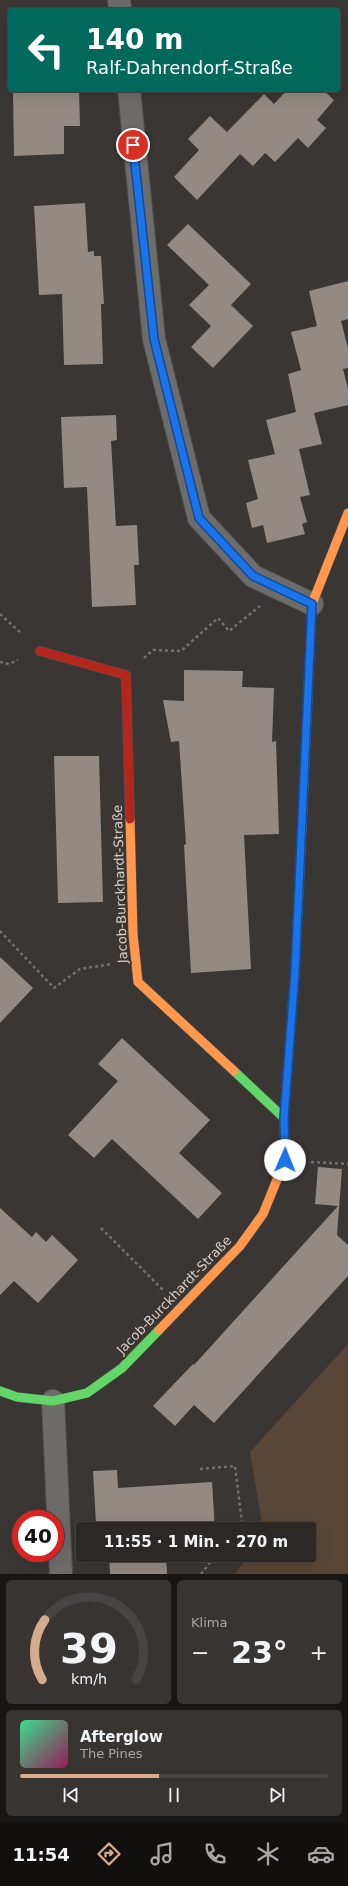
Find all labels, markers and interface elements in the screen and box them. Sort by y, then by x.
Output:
text: 140 m [86,23,183,56]
icon: left [20,24,72,76]
text: Ralf-Dahrendorf-Straße [86,57,293,78]
pin [116,128,150,162]
icon: arrive [122,134,144,156]
street label: Jacob-Burckhardt-Straße [110,805,130,964]
position arrow [264,1139,306,1181]
street label: Jacob-Burckhardt-Straße [113,1233,234,1358]
speed limit sign: 40 [12,1510,64,1562]
text: 11:55 · 1 Min. · 270 m [104,1533,288,1551]
text: Klima [191,1615,227,1630]
text: 39 [60,1624,117,1673]
text: 23° [231,1635,288,1670]
text: − [191,1640,209,1665]
text: + [310,1640,328,1665]
text: km/h [70,1671,107,1687]
text: Afterglow [80,1728,163,1746]
text: The Pines [80,1746,143,1761]
icon: previous [60,1784,82,1806]
icon: pause [163,1784,185,1806]
icon: next [266,1784,288,1806]
icon: directions [95,1840,123,1868]
icon: music [148,1840,176,1868]
icon: phone [201,1840,229,1868]
icon: climate [254,1840,282,1868]
icon: car [307,1840,335,1868]
text: 11:54 [13,1844,70,1865]

